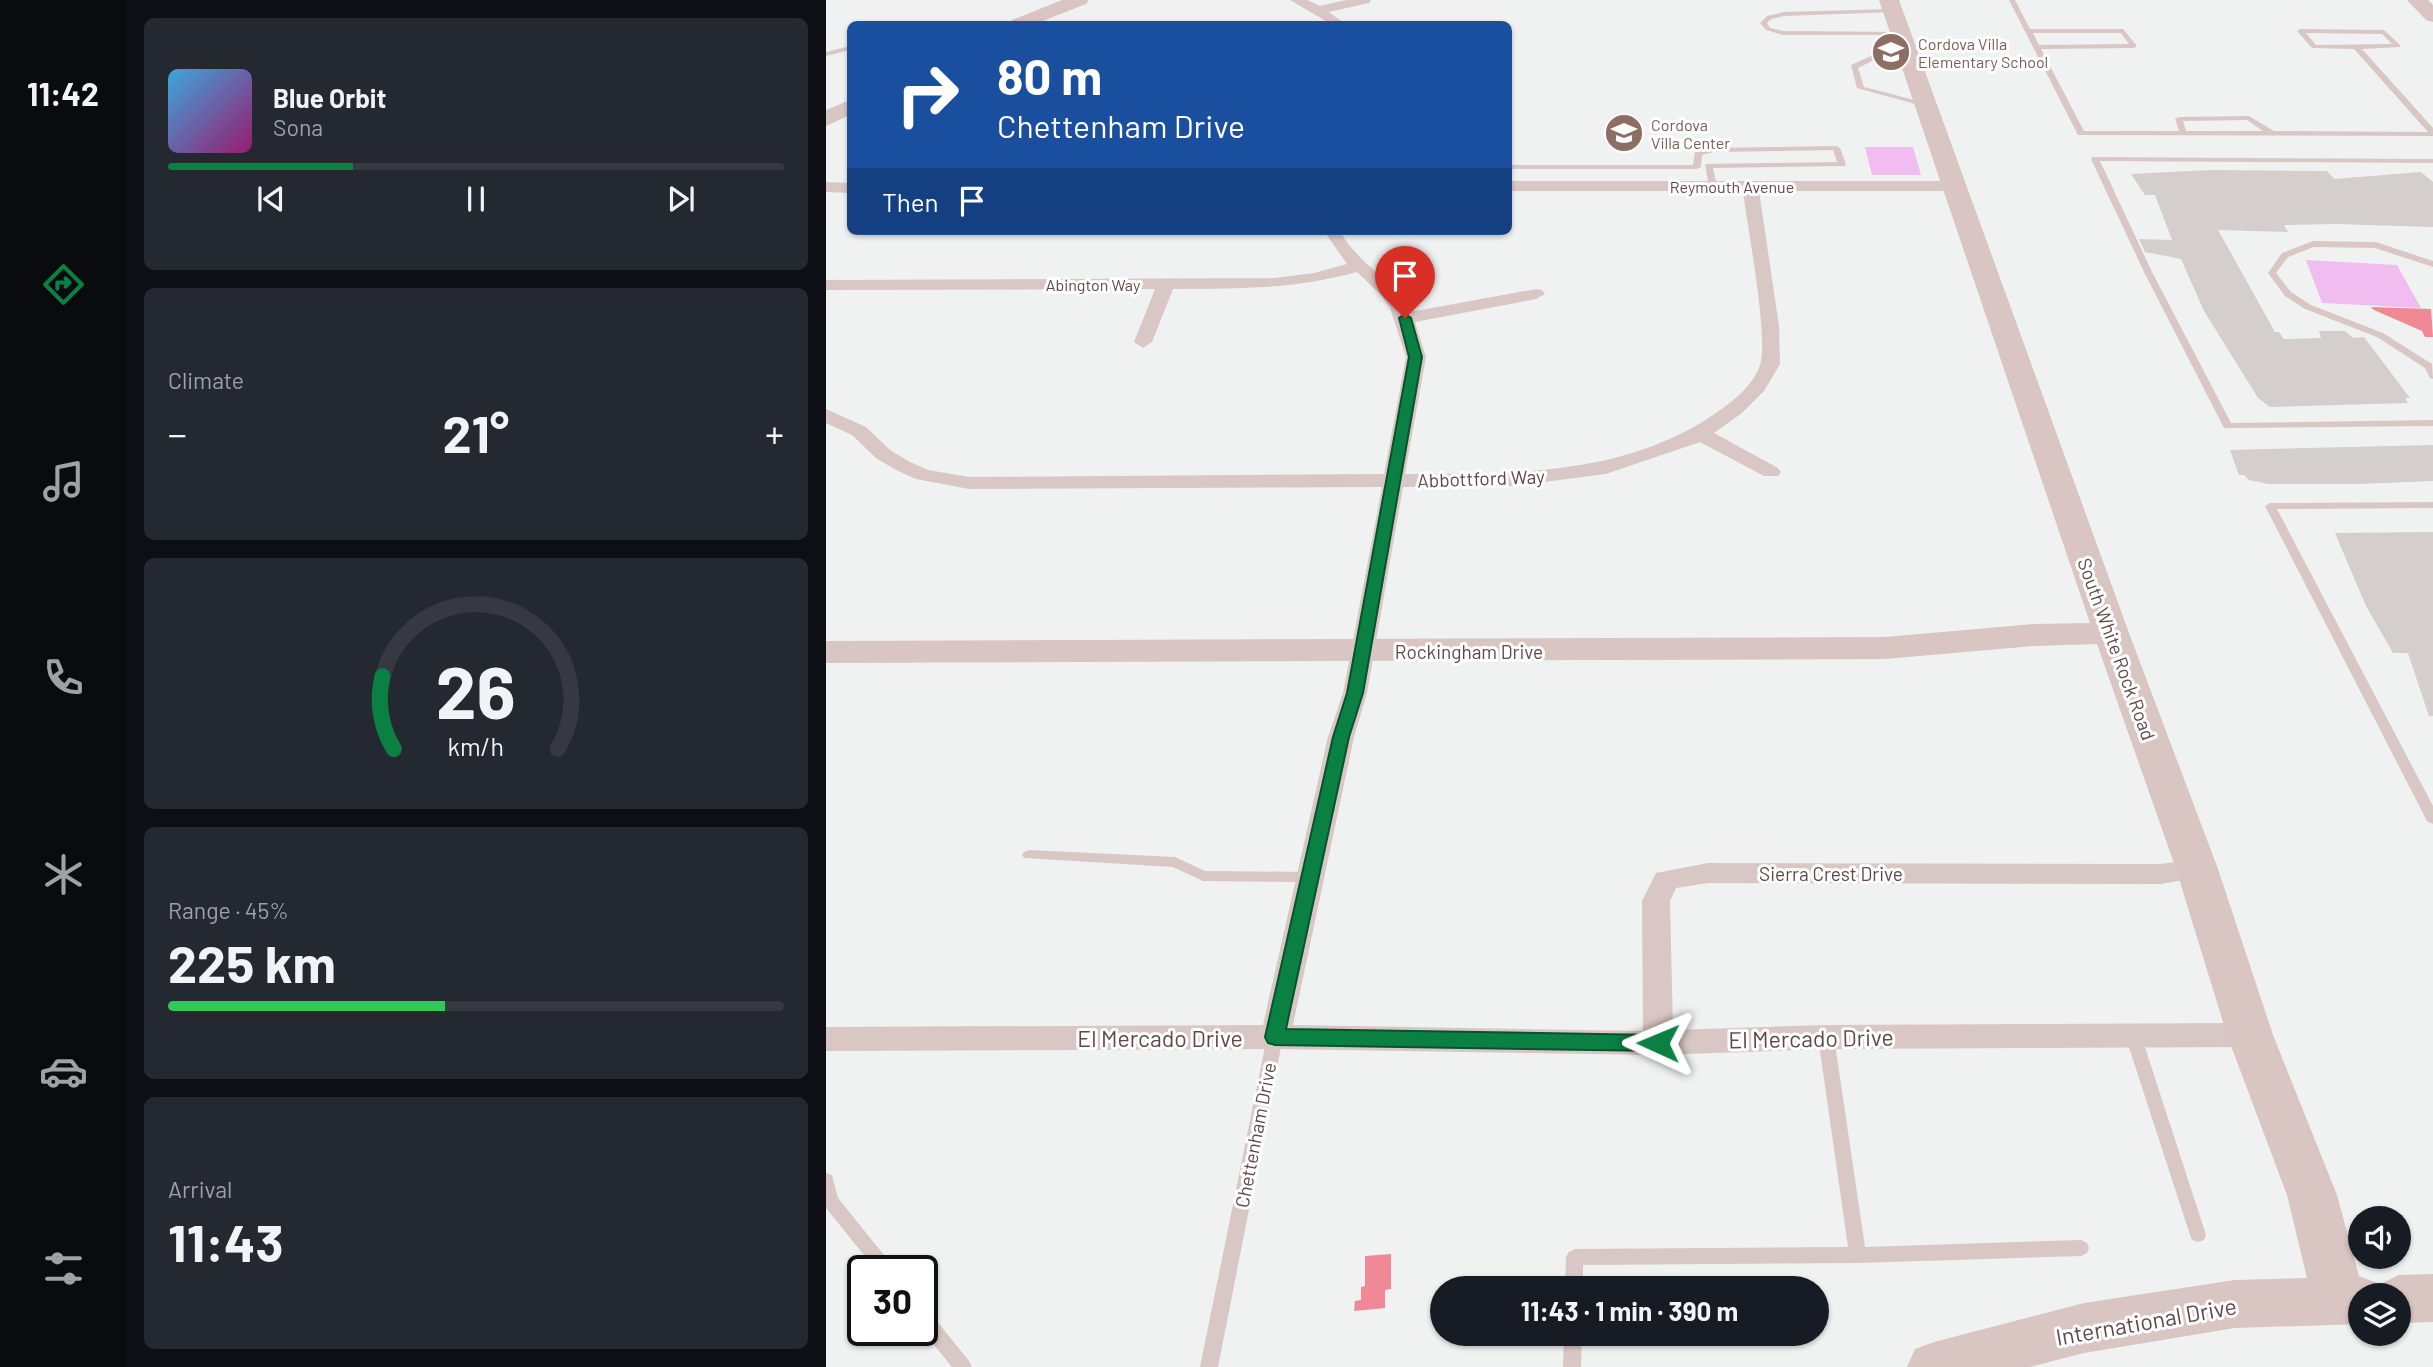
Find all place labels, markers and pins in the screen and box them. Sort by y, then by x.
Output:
school or university icon: Cordova Villa Elementary School [1870,31,1912,73]
place label: Cordova Villa Elementary School [1918,34,2048,71]
school or university icon: Cordova Villa Center [1603,112,1645,154]
place label: Cordova Villa Center [1651,115,1730,152]
pin [1375,246,1435,318]

